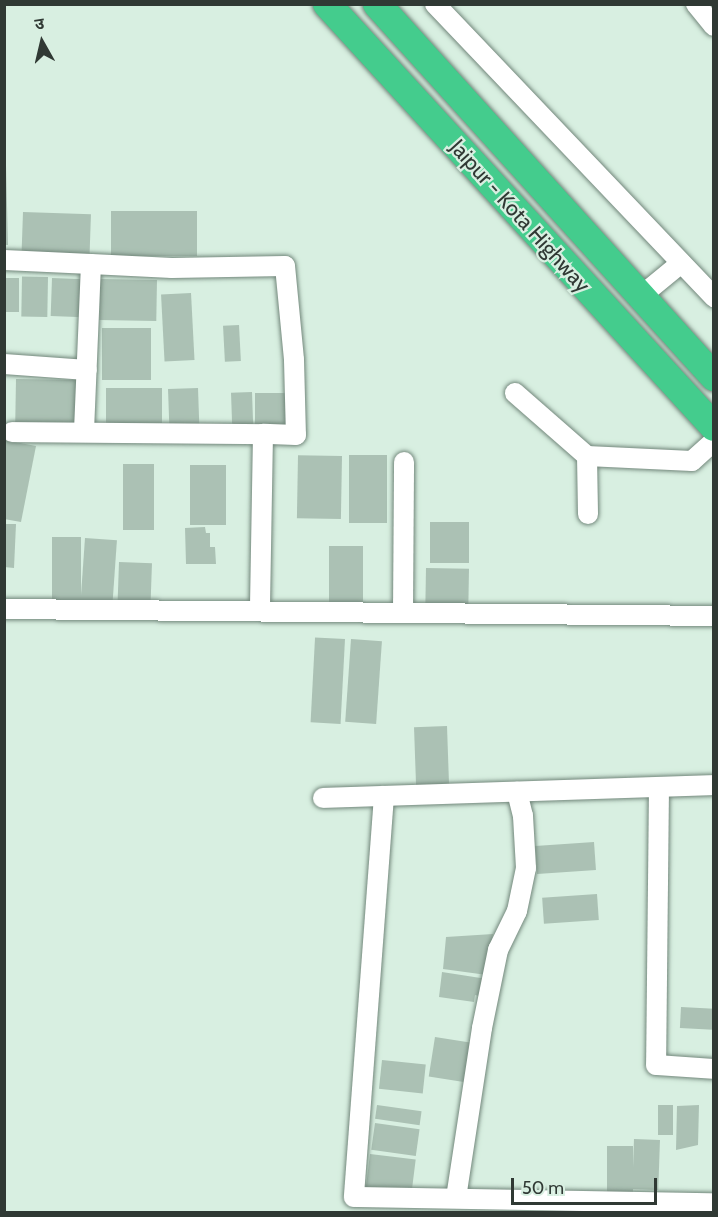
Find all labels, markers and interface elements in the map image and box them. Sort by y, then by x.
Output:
north arrow [12,12,72,72]
text: उ [33,14,45,34]
street label: Jaipur - Kota Highway [444,134,596,298]
scale bar [514,1166,660,1204]
text: 50 m [522,1177,564,1199]

